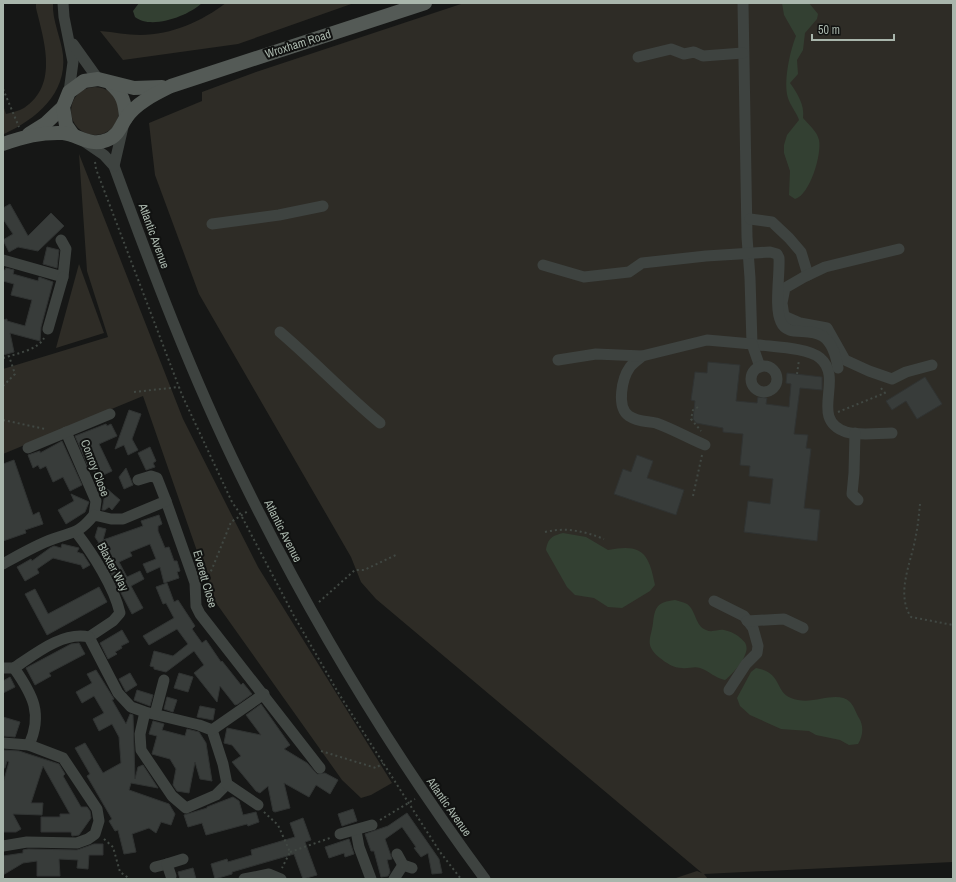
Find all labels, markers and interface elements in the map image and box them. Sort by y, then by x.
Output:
scale bar [812,16,894,42]
text: 50 m [818,22,840,38]
street label: Wroxham Road [263,26,333,62]
street label: Atlantic Avenue [134,200,173,271]
street label: Conroy Close [77,437,113,499]
street label: Atlantic Avenue [260,496,306,565]
street label: Blaxter Way [94,540,132,594]
street label: Everett Close [189,548,221,610]
street label: Atlantic Avenue [422,774,475,840]

